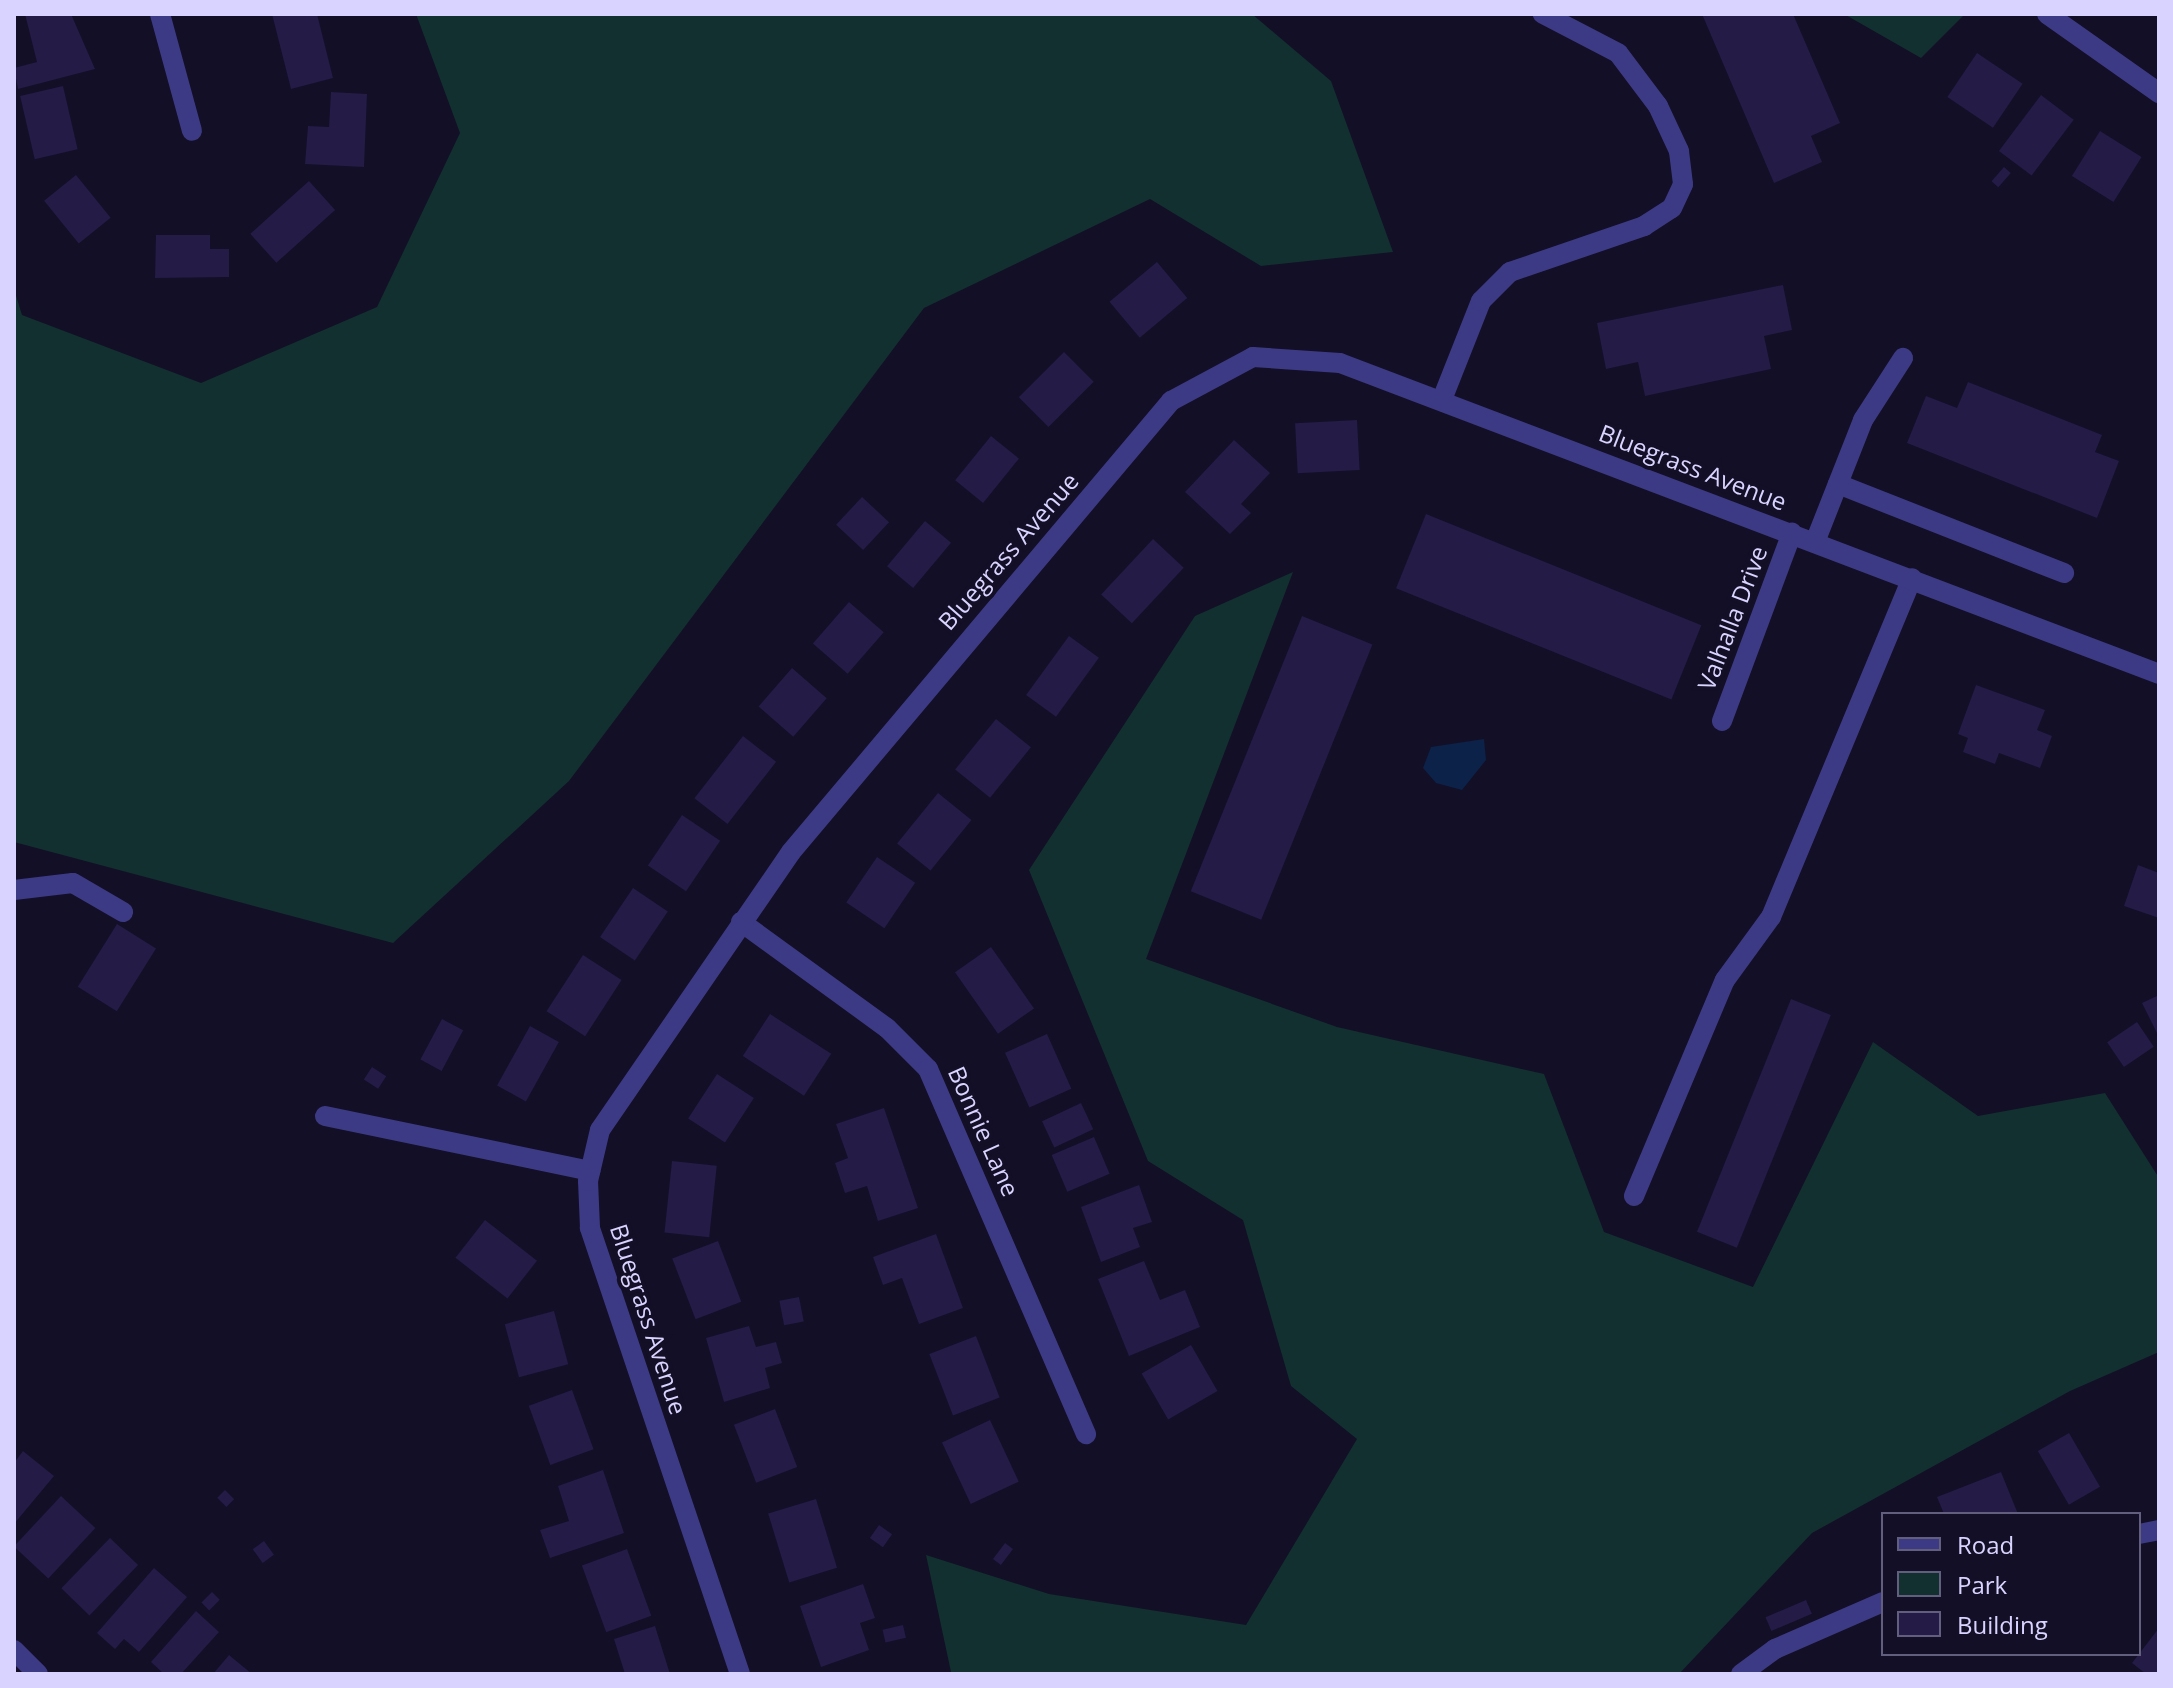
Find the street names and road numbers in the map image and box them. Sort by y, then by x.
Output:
street label: Bluegrass Avenue [1595,418,1791,516]
street label: Bluegrass Avenue [932,467,1084,635]
street label: Valhalla Drive [1691,542,1773,694]
street label: Bonnie Lane [943,1062,1025,1200]
street label: Bluegrass Avenue [605,1220,693,1418]

